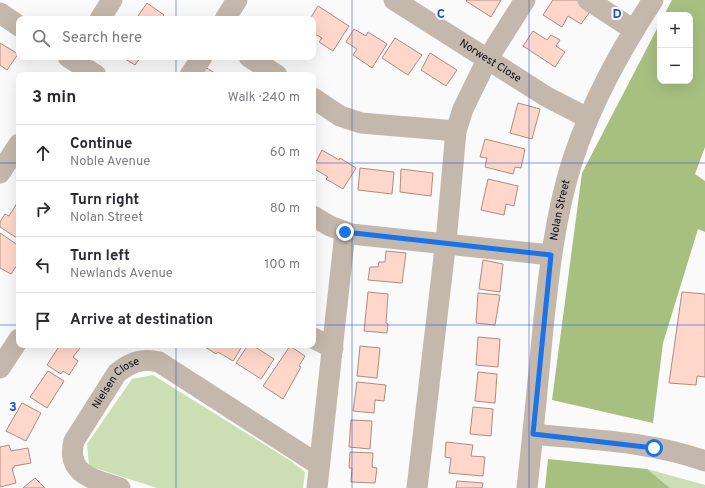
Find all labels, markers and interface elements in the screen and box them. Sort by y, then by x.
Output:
text: C [437,7,445,23]
text: D [612,7,622,23]
map controls [657,12,693,84]
button: + [657,12,693,48]
search box [16,16,316,60]
icon: search [30,27,52,49]
text: Search here [62,29,142,48]
street label: Norwest Close [457,36,524,86]
button: − [657,48,693,84]
text: 3 min [32,87,76,109]
text: Walk · 240 m [228,90,300,106]
text: Continue [70,135,132,154]
icon: ahead [32,142,54,164]
text: 60 m [270,145,300,161]
text: Noble Avenue [70,154,150,170]
street label: Nolan Street [547,178,574,242]
text: Turn right [70,191,139,210]
icon: right [32,198,54,220]
text: 80 m [270,201,300,217]
text: Nolan Street [70,210,143,226]
route end [336,223,354,241]
text: Turn left [70,247,130,266]
icon: left [32,254,54,276]
text: 100 m [264,257,300,273]
text: Newlands Avenue [70,266,173,282]
icon: arrive [32,310,54,332]
text: Arrive at destination [70,311,213,330]
street label: Nielsen Close [89,355,141,412]
text: 3 [9,400,17,416]
route start [645,439,663,457]

